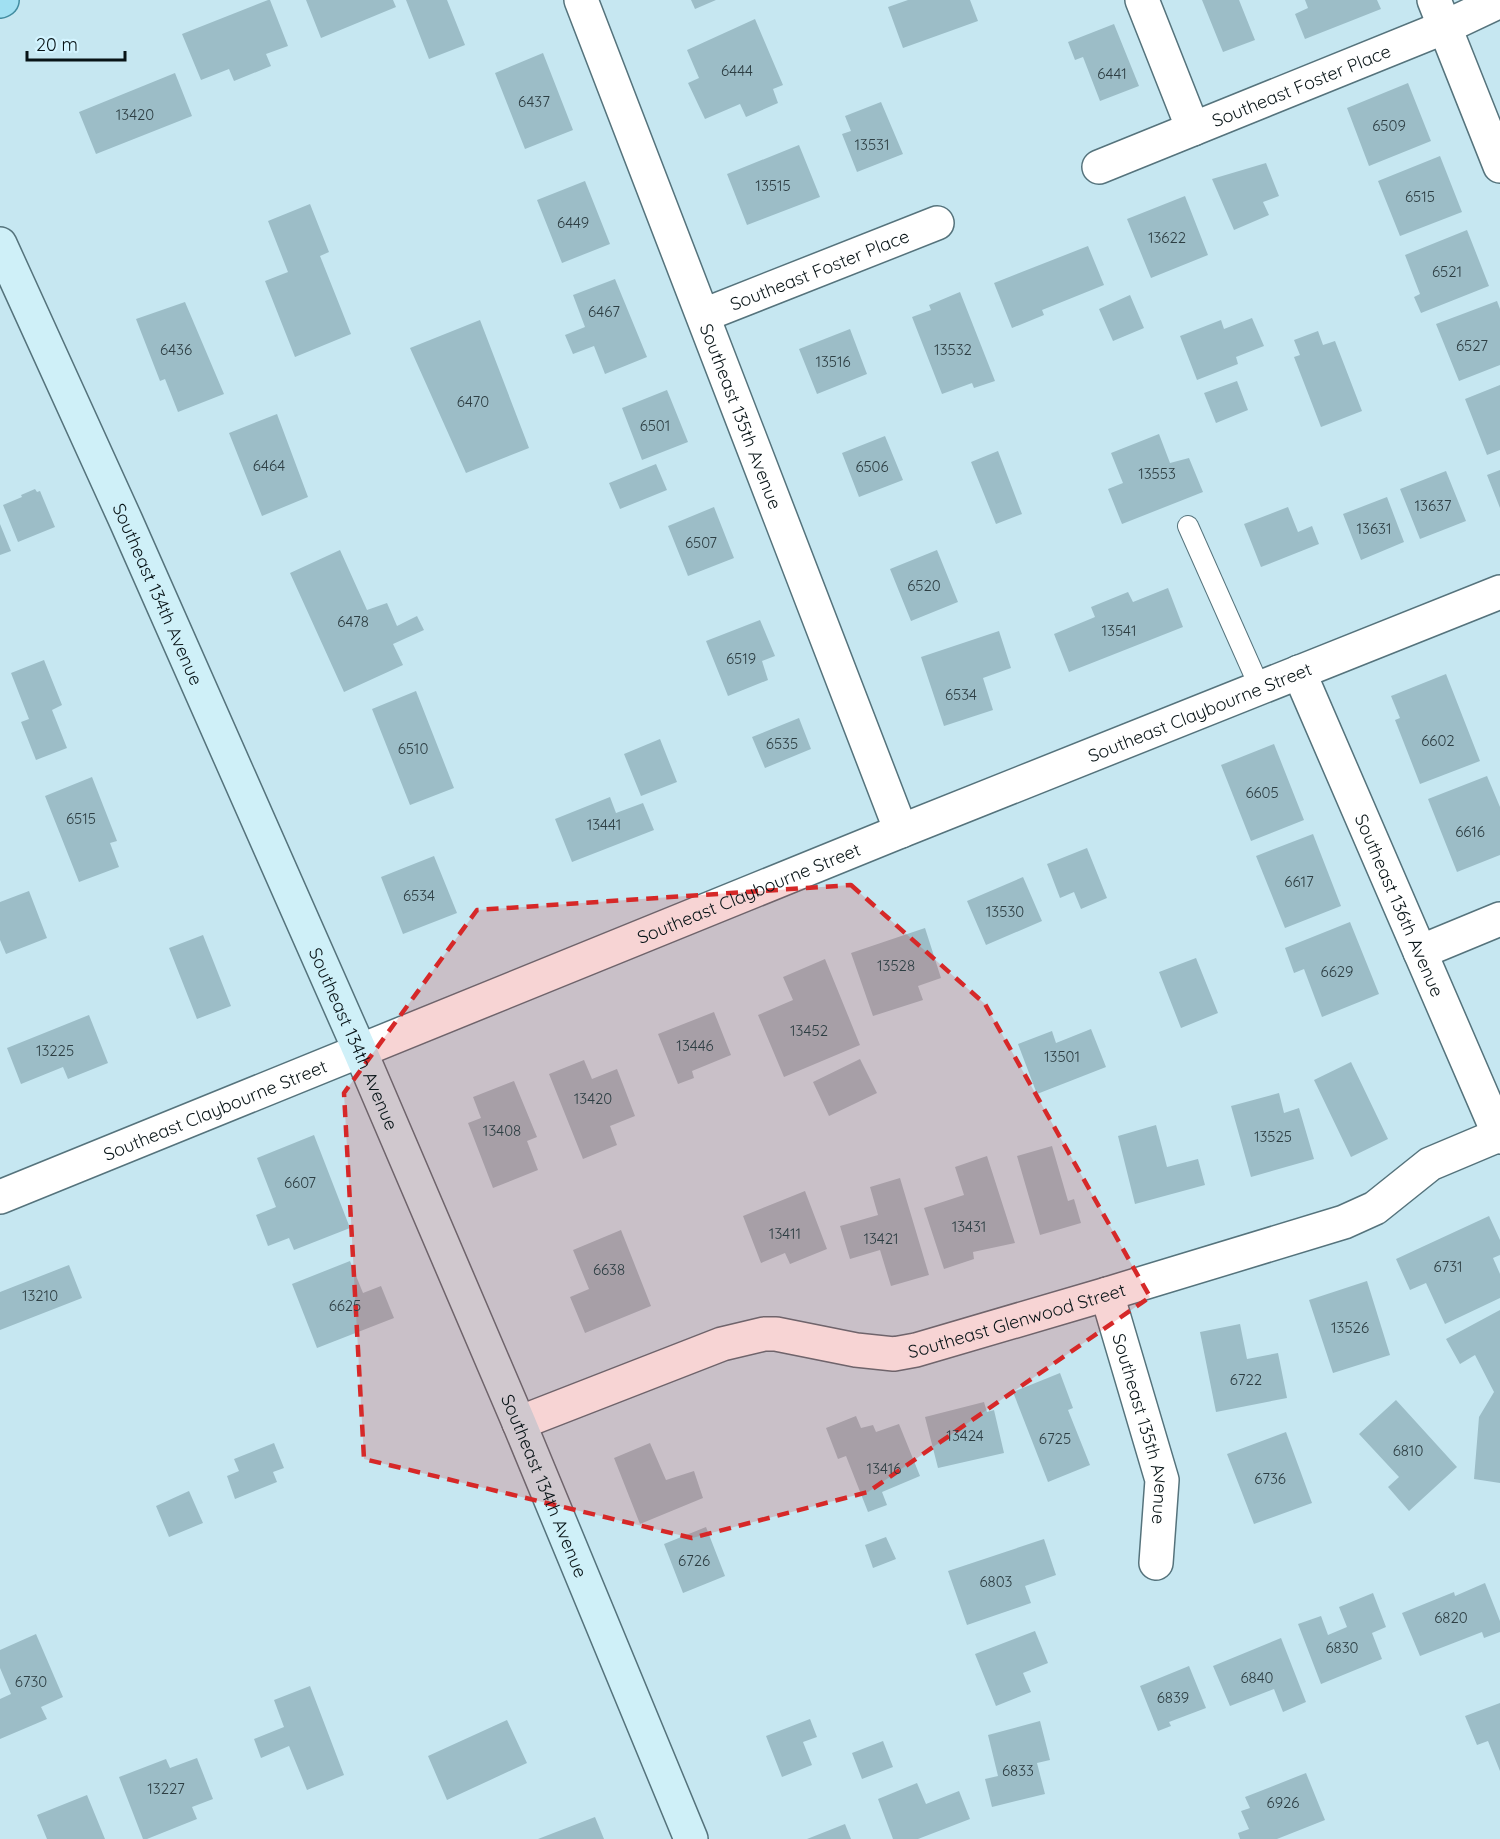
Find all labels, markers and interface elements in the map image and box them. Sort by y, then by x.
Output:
scale bar [27,24,124,62]
text: 20 m [36,33,78,56]
street label: Southeast Foster Place [1208,39,1394,132]
house number: 6444 [721,61,753,80]
house number: 6441 [1097,64,1127,83]
house number: 6437 [518,92,550,111]
house number: 13420 [116,105,154,124]
house number: 6509 [1372,116,1406,135]
house number: 13531 [855,135,890,154]
house number: 13515 [755,176,791,195]
house number: 6515 [1405,187,1435,206]
house number: 6449 [557,213,589,232]
street label: Southeast Foster Place [726,224,912,315]
house number: 13622 [1148,228,1186,247]
house number: 6521 [1432,262,1462,281]
house number: 6467 [588,302,620,321]
street label: Southeast 135th Avenue [695,320,787,512]
house number: 6527 [1456,336,1488,355]
house number: 6436 [160,340,192,359]
house number: 13532 [934,340,972,359]
house number: 13516 [815,352,851,371]
house number: 6470 [457,392,489,411]
house number: 6501 [640,416,670,435]
house number: 6464 [253,456,285,475]
house number: 6506 [855,457,889,476]
house number: 13553 [1138,464,1176,483]
house number: 13637 [1414,496,1452,515]
street label: Southeast 134th Avenue [108,499,208,689]
house number: 13631 [1357,519,1391,538]
house number: 6507 [685,533,717,552]
house number: 6520 [907,576,941,595]
house number: 6478 [337,612,369,631]
house number: 13541 [1102,621,1136,640]
house number: 6519 [726,649,756,668]
street label: Southeast Claybourne Street [1084,657,1315,767]
house number: 6534 [945,685,977,704]
house number: 6602 [1421,731,1455,750]
house number: 6535 [766,734,798,753]
house number: 6510 [398,739,428,758]
house number: 6605 [1245,783,1279,802]
house number: 6515 [66,809,96,828]
street label: Southeast 136th Avenue [1350,810,1449,1000]
house number: 13441 [587,815,621,834]
house number: 6616 [1455,822,1485,841]
street label: Southeast Claybourne Street [634,837,864,949]
house number: 6617 [1284,872,1314,891]
house number: 6534 [403,886,435,905]
house number: 13530 [986,902,1024,921]
street label: Southeast 134th Avenue [304,944,404,1133]
house number: 13528 [877,956,915,975]
house number: 6629 [1321,962,1353,981]
house number: 13452 [790,1021,828,1040]
house number: 13446 [676,1036,714,1055]
house number: 13225 [36,1041,74,1060]
house number: 13501 [1044,1047,1080,1066]
street label: Southeast Claybourne Street [100,1054,330,1165]
house number: 13420 [574,1089,612,1108]
house number: 13408 [483,1121,521,1140]
house number: 13525 [1254,1127,1292,1146]
house number: 6607 [284,1173,316,1192]
house number: 13431 [952,1217,986,1236]
house number: 13411 [769,1224,801,1243]
house number: 13421 [863,1229,899,1248]
house number: 6731 [1433,1257,1463,1276]
house number: 6638 [593,1260,625,1279]
street label: Southeast Glenwood Street [906,1278,1128,1363]
house number: 13210 [22,1286,58,1305]
house number: 6625 [329,1296,361,1315]
house number: 13526 [1331,1318,1369,1337]
street label: Southeast 135th Avenue [1108,1331,1174,1525]
house number: 6722 [1230,1370,1262,1389]
street label: Southeast 134th Avenue [496,1390,593,1581]
house number: 13424 [946,1426,984,1445]
house number: 6725 [1039,1429,1071,1448]
house number: 6810 [1393,1441,1423,1460]
house number: 13416 [867,1459,901,1478]
house number: 6736 [1254,1469,1286,1488]
house number: 6726 [678,1551,710,1570]
house number: 6803 [980,1572,1013,1591]
house number: 6820 [1434,1608,1468,1627]
house number: 6830 [1326,1638,1359,1657]
house number: 6840 [1240,1668,1274,1687]
house number: 6730 [15,1672,47,1691]
house number: 6839 [1157,1688,1189,1707]
house number: 6833 [1002,1761,1034,1780]
house number: 13227 [147,1779,185,1798]
house number: 6926 [1267,1793,1299,1812]

